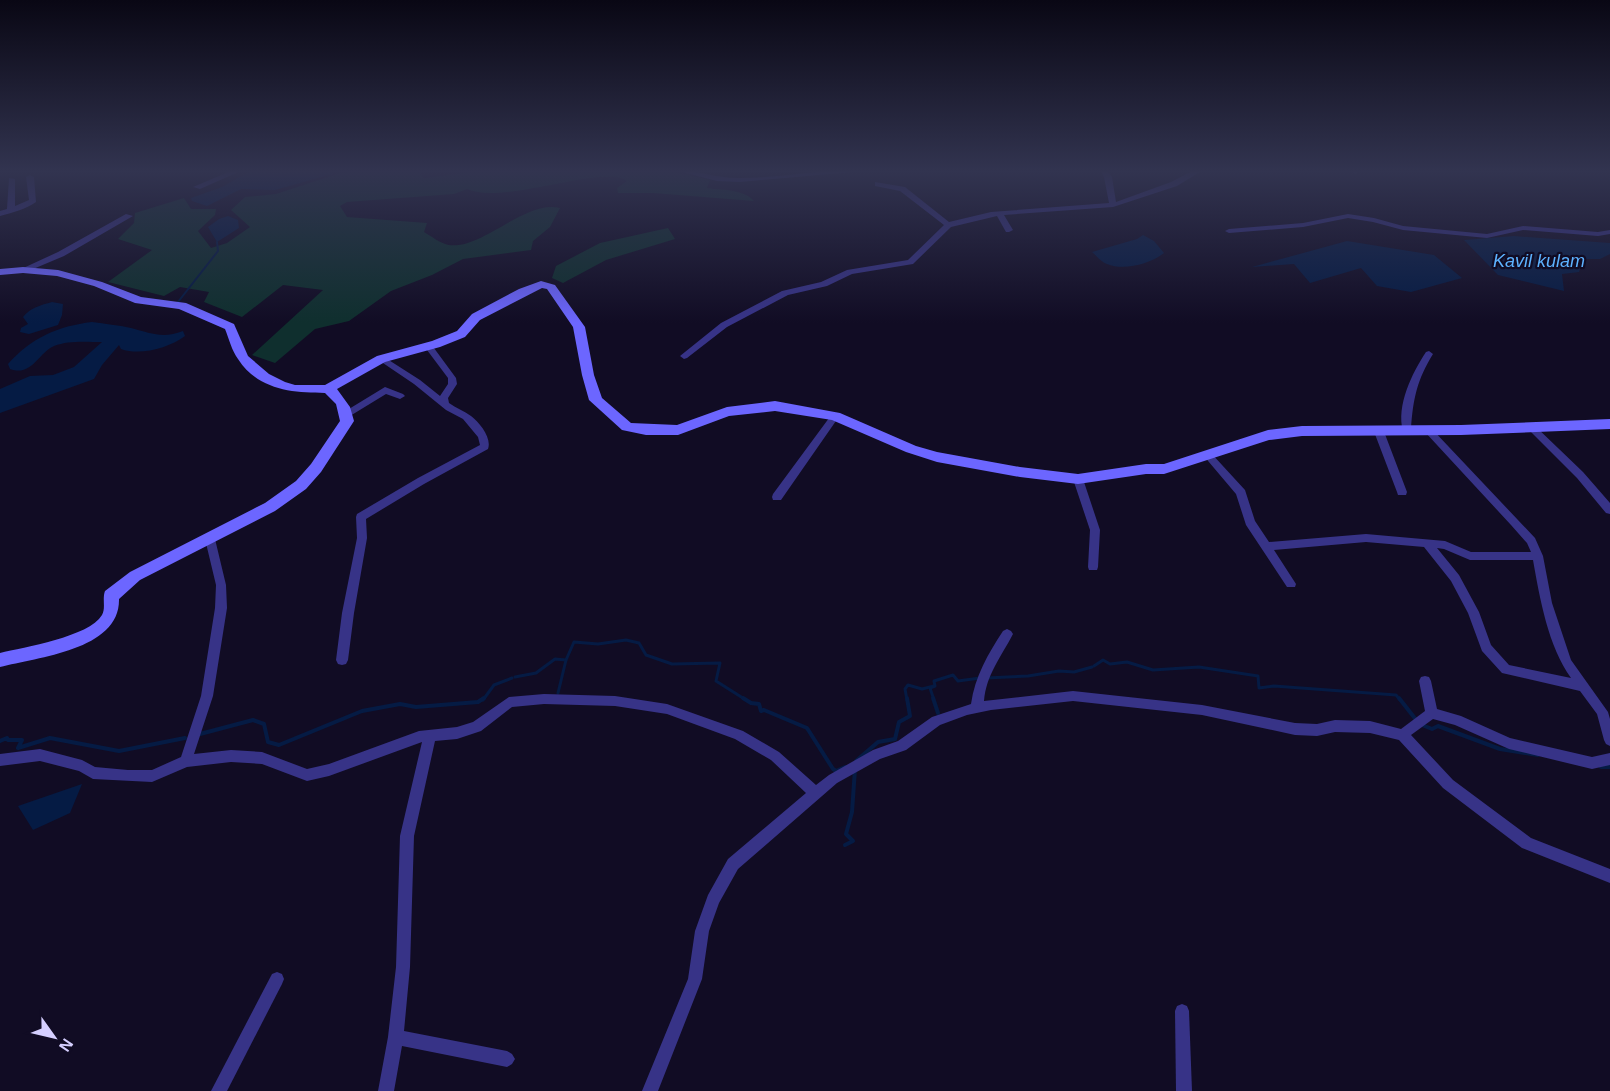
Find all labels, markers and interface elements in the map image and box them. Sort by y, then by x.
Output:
water label: Kavil kulam [1493,251,1585,271]
north arrow [24,1007,84,1067]
text: N [56,1036,76,1055]

